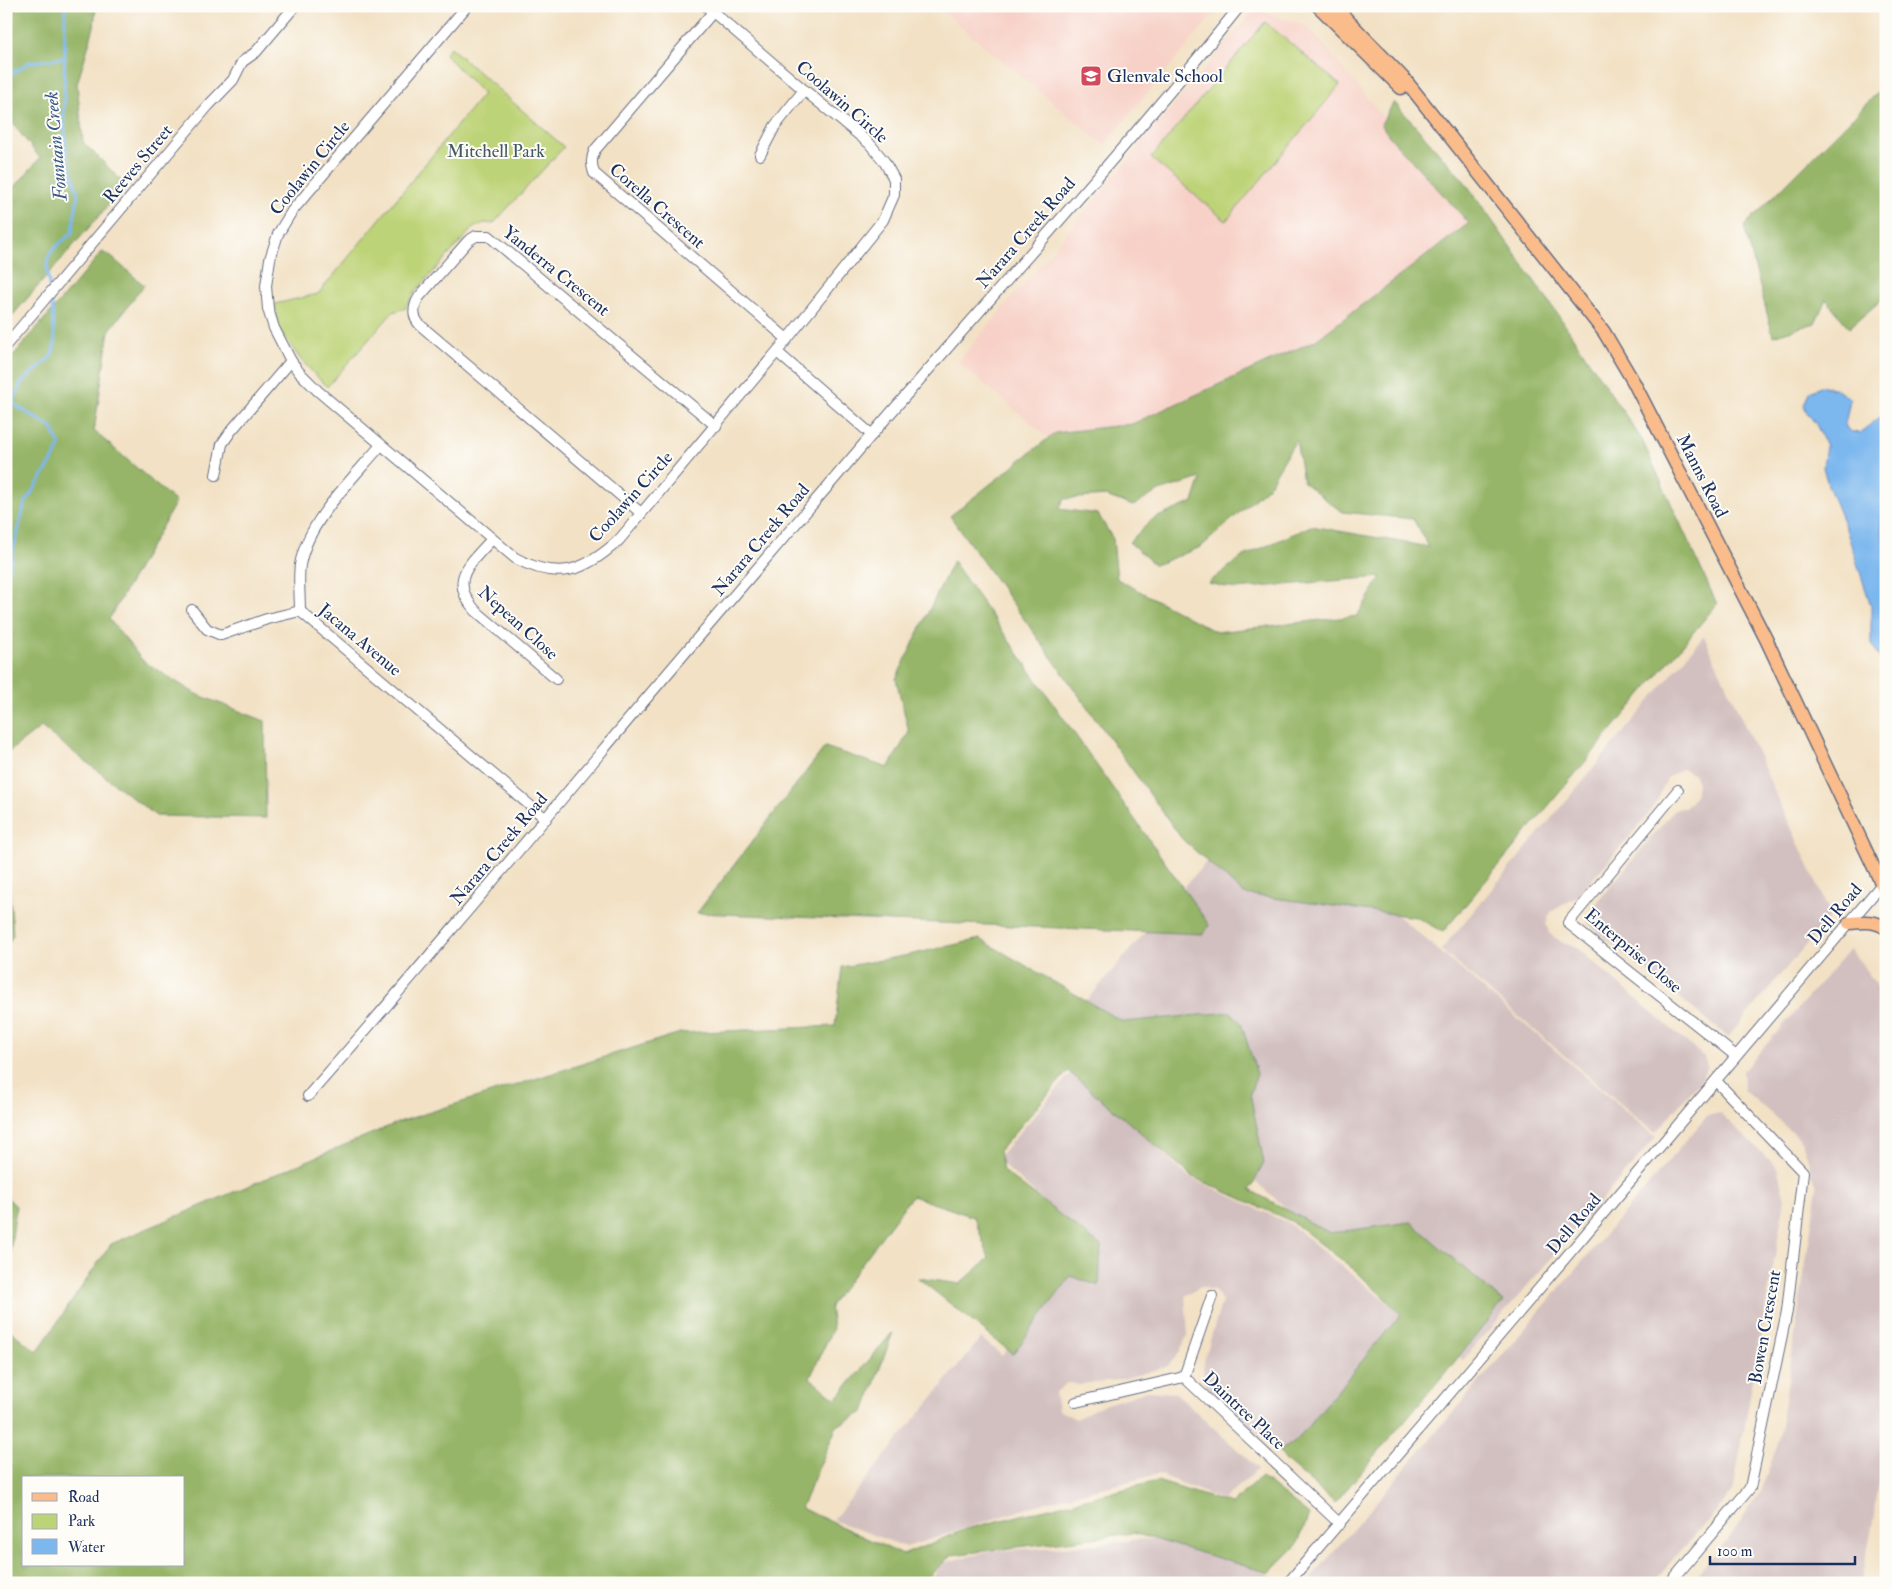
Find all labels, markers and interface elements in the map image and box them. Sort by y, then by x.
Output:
street label: Coolawin Circle [791,56,893,149]
school or university icon: Glenvale School [1079,64,1103,88]
place label: Glenvale School [1107,65,1223,88]
water label: Fountain Creek [39,90,73,203]
street label: Coolawin Circle [265,116,355,220]
street label: Reeves Street [98,120,178,208]
park label: Mitchell Park [447,140,545,163]
street label: Corella Crescent [604,158,710,254]
street label: Narara Creek Road [971,173,1081,293]
street label: Yanderra Crescent [498,221,614,321]
street label: Manns Road [1671,430,1733,522]
street label: Coolawin Circle [584,446,678,547]
street label: Narara Creek Road [707,479,815,601]
street label: Nepean Close [473,581,563,665]
street label: Jacana Avenue [313,598,407,682]
street label: Narara Creek Road [445,788,553,910]
street label: Dell Road [1803,879,1867,949]
street label: Enterprise Close [1580,904,1687,999]
street label: Dell Road [1542,1189,1606,1259]
street label: Bowen Crescent [1744,1268,1786,1386]
street label: Daintree Place [1198,1367,1290,1455]
legend [22,1476,185,1566]
text: Road [68,1488,100,1507]
text: Park [68,1512,95,1531]
scale bar [1710,1534,1854,1566]
text: Water [67,1538,105,1557]
text: 100 m [1717,1542,1753,1561]

